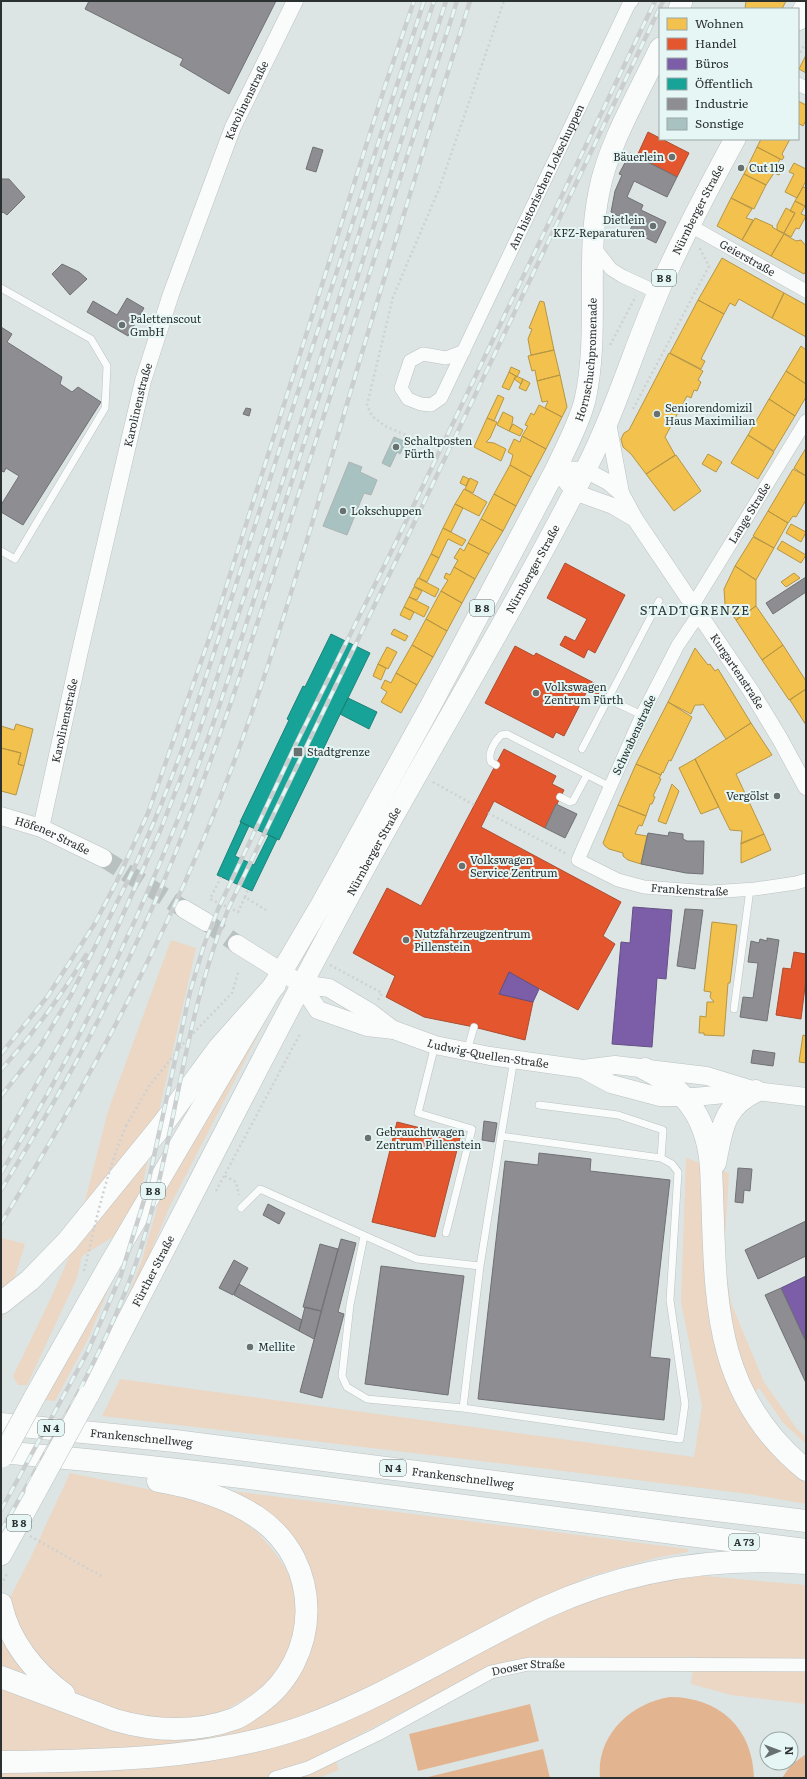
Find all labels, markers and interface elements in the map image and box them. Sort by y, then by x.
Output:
legend [659,8,799,140]
text: Wohnen [695,14,744,32]
text: Handel [695,34,737,52]
text: Büros [695,54,729,72]
street label: Karolinenstraße [220,57,272,142]
text: Öffentlich [695,74,753,92]
text: Industrie [695,94,748,112]
street label: Am historischen Lokschuppen [504,101,587,252]
text: Sonstige [695,114,744,132]
place label: Bäuerlein [613,148,664,164]
marker: Bäuerlein [667,152,677,162]
place label: Cut 119 [749,159,785,175]
street label: Nürnberger Straße [667,161,727,257]
marker: Cut 119 [736,163,746,173]
place label: Dietlein KFZ-Reparaturen [553,211,645,240]
marker: Dietlein KFZ-Reparaturen [648,221,658,231]
street label: Geierstraße [717,235,779,279]
road number: B 8 [652,270,676,286]
street label: Hornschuchpromenade [570,298,599,423]
place label: Palettenscout GmbH [130,310,202,339]
marker: Palettenscout GmbH [117,320,127,330]
street label: Karolinenstraße [119,360,155,448]
place label: Seniorendomizil Haus Maximilian [665,399,755,428]
marker: Seniorendomizil Haus Maximilian [652,409,662,419]
place label: Schaltposten Fürth [404,432,472,461]
marker: Schaltposten Fürth [391,442,401,452]
street label: Lange Straße [724,479,774,546]
place label: Lokschuppen [351,502,422,518]
marker: Lokschuppen [338,506,348,516]
street label: Nürnberger Straße [501,521,563,616]
road number: B 8 [470,600,494,616]
district label: STADTGRENZE [640,600,750,619]
street label: Kurgartenstraße [707,630,769,712]
street label: Karolinenstraße [47,676,81,764]
place label: Volkswagen Zentrum Fürth [544,678,624,707]
marker: Volkswagen Zentrum Fürth [531,688,541,698]
street label: Schwabenstraße [608,692,659,777]
place label: Stadtgrenze [307,743,370,759]
marker: Stadtgrenze [292,746,304,758]
place label: Vergölst [726,787,770,803]
marker: Vergölst [772,791,782,801]
street label: Nürnberger Straße [342,803,404,898]
street label: Höfener Straße [13,812,93,858]
place label: Volkswagen Service Zentrum [470,851,558,880]
marker: Volkswagen Service Zentrum [457,861,467,871]
street label: Frankenstraße [650,879,729,899]
place label: Nutzfahrzeugzentrum Pillenstein [414,925,531,954]
marker: Nutzfahrzeugzentrum Pillenstein [401,935,411,945]
street label: Ludwig-Quellen-Straße [425,1034,550,1071]
place label: Gebrauchtwagen Zentrum Pillenstein [376,1123,481,1152]
marker: Gebrauchtwagen Zentrum Pillenstein [363,1133,373,1143]
road number: B 8 [141,1183,165,1199]
street label: Fürther Straße [127,1232,178,1309]
place label: Mellite [258,1338,295,1354]
marker: Mellite [245,1342,255,1352]
road number: N 4 [38,1420,64,1436]
street label: Frankenschnellweg [89,1424,195,1450]
road number: N 4 [380,1460,406,1476]
street label: Frankenschnellweg [411,1462,516,1491]
road number: B 8 [7,1515,31,1531]
road number: A 73 [729,1534,759,1550]
street label: Dooser Straße [490,1655,565,1679]
north arrow [759,1731,799,1771]
text: N [782,1746,798,1756]

